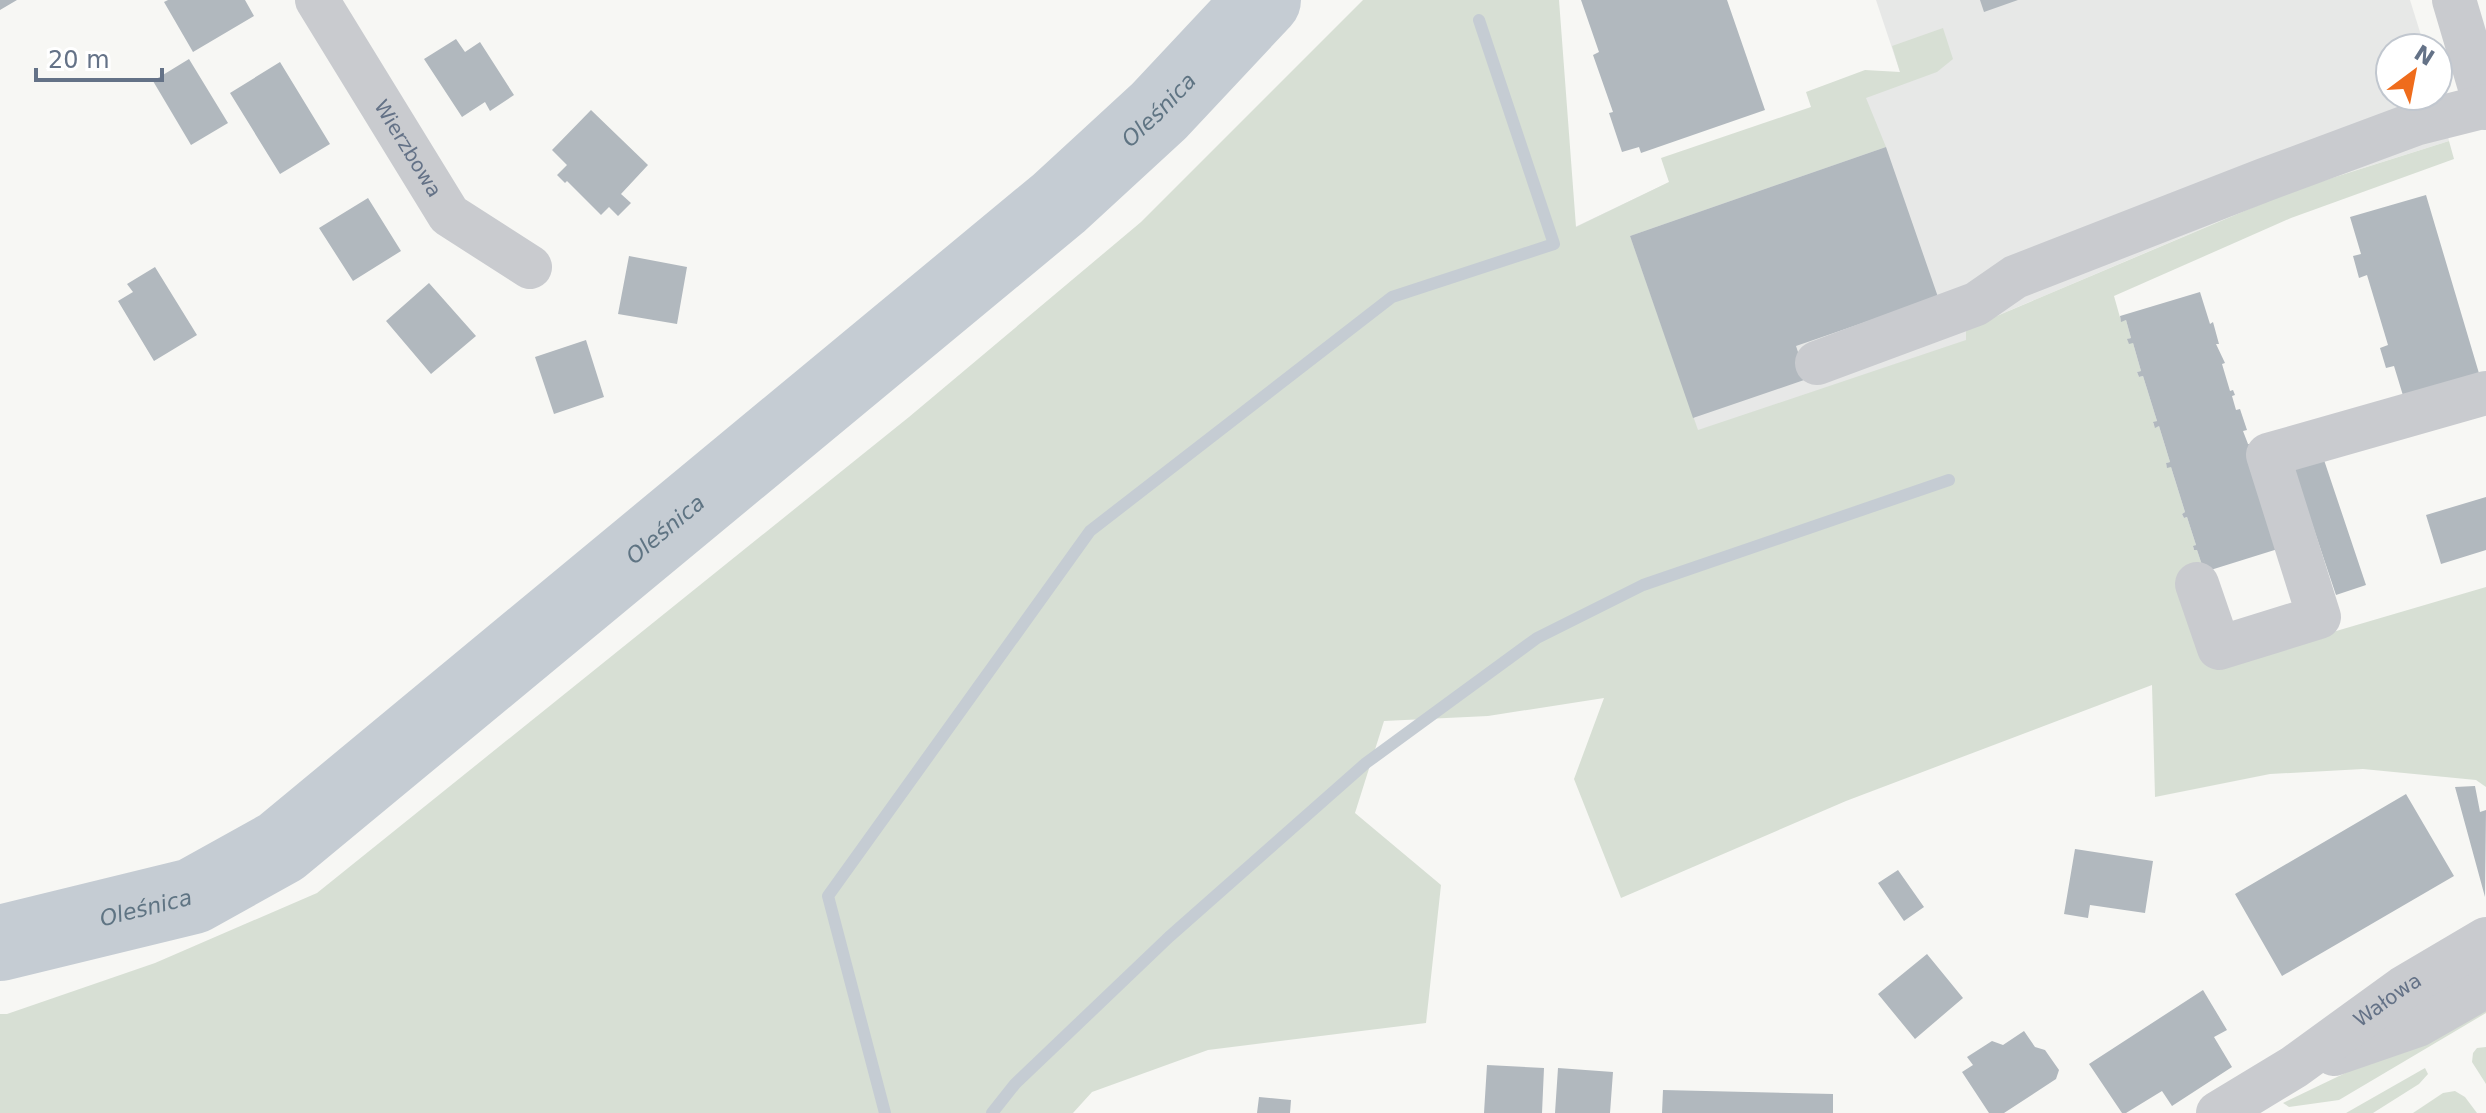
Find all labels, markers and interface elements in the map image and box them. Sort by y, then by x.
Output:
scale bar [36,32,162,82]
north arrow [2374,32,2454,112]
text: N [2410,40,2439,71]
text: 20 m [48,46,110,74]
water label: Oleśnica [1116,68,1201,152]
street label: Wierzbowa [369,95,447,201]
water label: Oleśnica [621,489,709,569]
water label: Oleśnica [97,884,194,931]
street label: Wałowa [2349,968,2426,1032]

